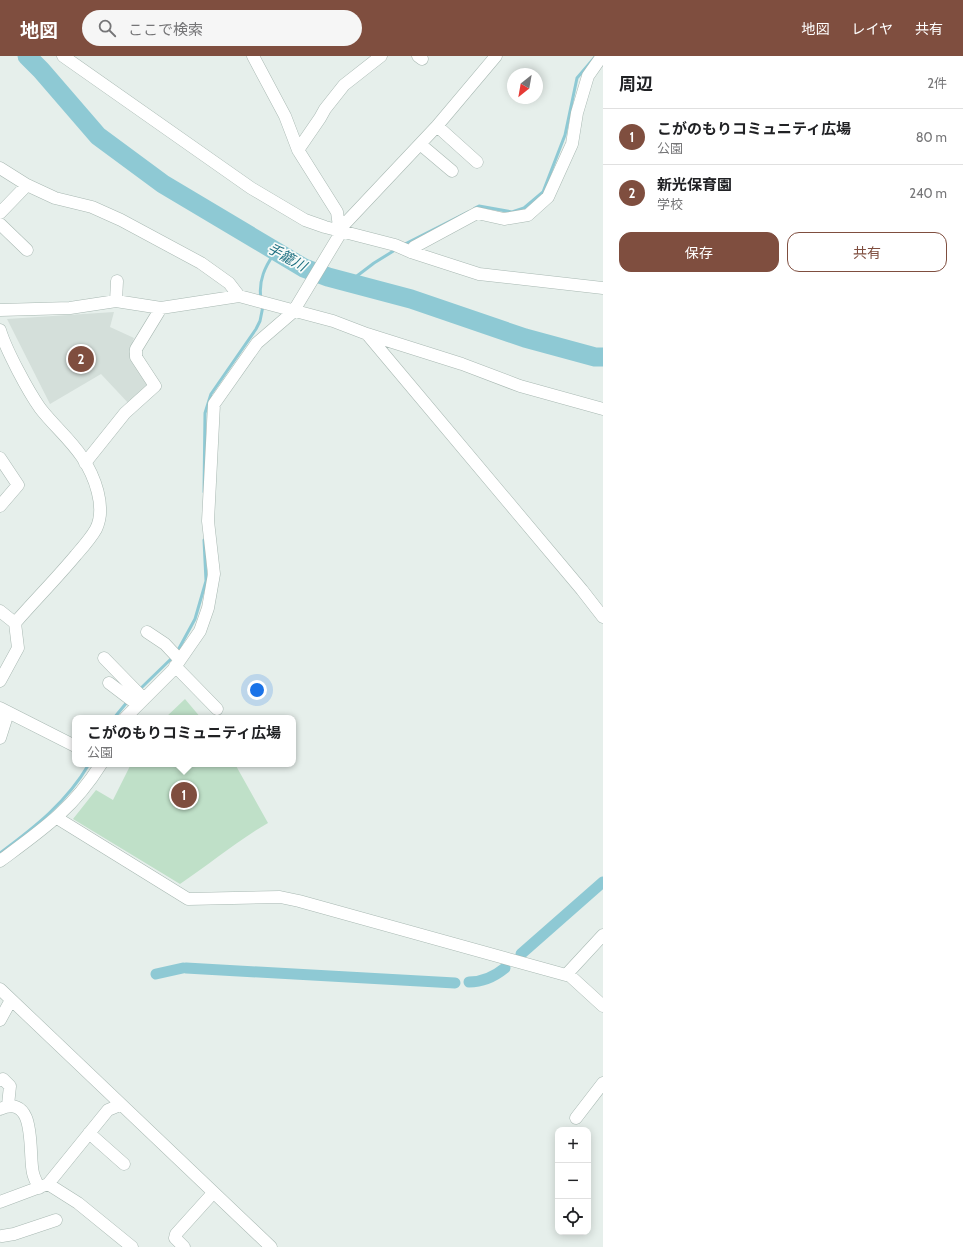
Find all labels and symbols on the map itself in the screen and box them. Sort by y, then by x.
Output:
north arrow [507,68,543,104]
water label: 手籠川 [264,239,311,276]
pin: 2 [68,344,94,374]
your location [247,680,267,700]
pin: 1 [171,780,197,810]

